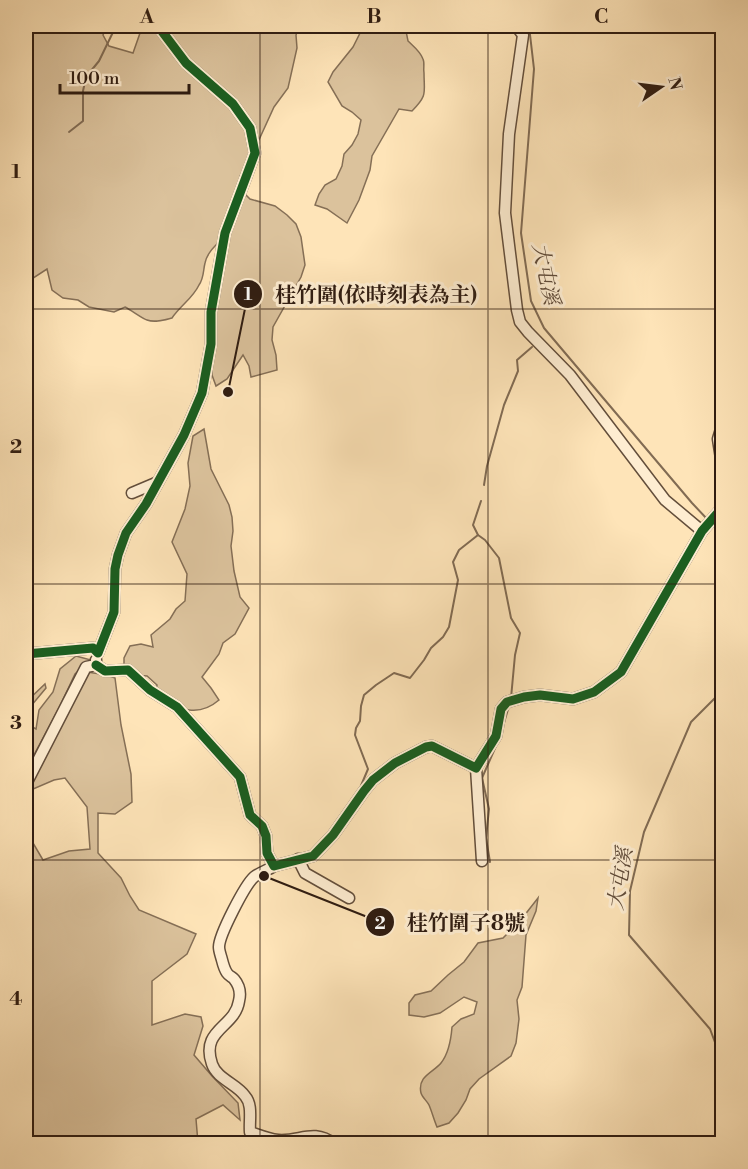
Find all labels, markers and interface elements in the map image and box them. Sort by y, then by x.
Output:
text: A [139,5,155,30]
text: B [366,5,382,30]
text: C [594,5,608,30]
scale bar [60,57,189,95]
north arrow [631,57,691,117]
text: 100 m [69,67,120,90]
text: N [663,75,686,93]
text: 1 [11,160,21,185]
water label: 大屯溪 [526,240,565,309]
callout: 桂竹圍(依時刻表為主) [233,275,489,314]
text: 1 [244,283,253,306]
text: 桂竹圍(依時刻表為主) [275,283,477,309]
text: 2 [10,435,22,460]
text: 3 [10,711,22,736]
water label: 大屯溪 [603,844,639,912]
callout: 桂竹圍子8號 [365,903,537,942]
text: 桂竹圍子8號 [407,911,525,937]
text: 2 [374,912,386,935]
text: 4 [9,987,23,1012]

